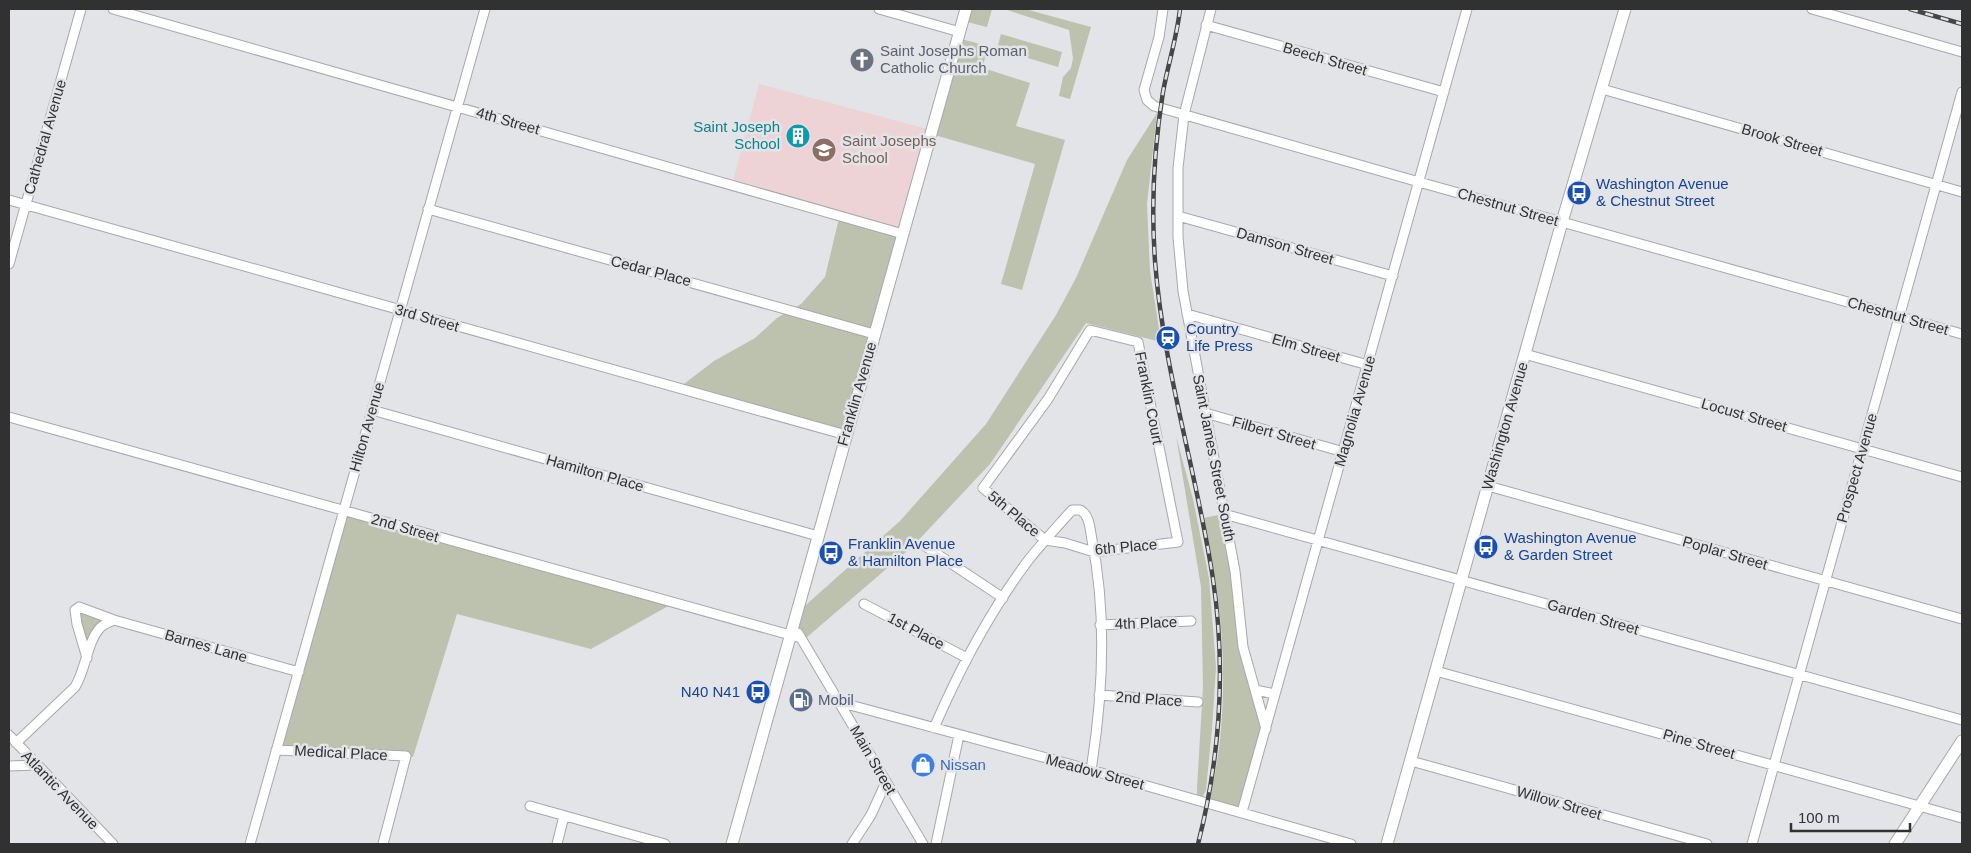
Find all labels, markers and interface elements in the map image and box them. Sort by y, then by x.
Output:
street label: Beech Street [1281,38,1370,79]
place label: Saint Josephs Roman Catholic Church [880,42,1027,76]
church icon: Saint Josephs Roman Catholic Church [849,47,875,73]
street label: Cathedral Avenue [20,77,69,196]
street label: 4th Street [475,103,543,138]
place label: Saint Joseph School [693,118,780,152]
street label: Brook Street [1740,120,1825,159]
building icon: Saint Joseph School [785,123,811,149]
place label: Saint Josephs School [842,132,936,166]
school or university icon: Saint Josephs School [811,137,837,163]
place label: Washington Avenue & Chestnut Street [1596,175,1729,209]
bus stop icon: Washington Avenue & Chestnut Street [1566,180,1592,206]
street label: Chestnut Street [1456,184,1561,229]
street label: Damson Street [1235,224,1336,268]
street label: Cedar Place [609,252,693,289]
street label: Chestnut Street [1846,293,1951,338]
street label: 3rd Street [393,300,462,335]
place label: Country Life Press [1186,320,1253,354]
station icon: Country Life Press [1155,325,1181,351]
street label: Elm Street [1270,330,1343,366]
street label: Franklin Avenue [834,340,879,448]
street label: Franklin Court [1132,350,1167,447]
street label: Magnolia Avenue [1331,353,1379,468]
street label: Washington Avenue [1478,360,1531,492]
street label: Saint James Street South [1190,373,1239,543]
street label: Hilton Avenue [346,380,387,474]
street label: Locust Street [1699,394,1790,435]
street label: Prospect Avenue [1833,411,1880,525]
street label: Filbert Street [1231,413,1319,453]
street label: Hamilton Place [544,450,646,495]
street label: 5th Place [985,487,1044,540]
street label: 2nd Street [370,510,442,545]
place label: Washington Avenue & Garden Street [1504,529,1637,563]
street label: Poplar Street [1681,532,1770,573]
bus stop icon: Washington Avenue & Garden Street [1473,534,1499,560]
place label: Franklin Avenue & Hamilton Place [848,535,963,569]
street label: 6th Place [1094,535,1158,558]
bus stop icon: Franklin Avenue & Hamilton Place [818,540,844,566]
street label: Garden Street [1546,595,1642,638]
street label: 1st Place [885,609,947,653]
street label: 4th Place [1114,613,1178,632]
street label: Barnes Lane [163,626,249,665]
bus stop icon: N40 N41 [745,679,771,705]
place label: N40 N41 [681,683,740,700]
fuel station icon: Mobil [788,687,814,713]
street label: 2nd Place [1115,688,1183,709]
place label: Mobil [818,691,854,708]
street label: Main Street [847,722,900,798]
street label: Pine Street [1661,725,1738,762]
street label: Medical Place [294,742,388,763]
street label: Atlantic Avenue [18,747,102,833]
street label: Meadow Street [1044,750,1147,793]
shop icon: Nissan [910,752,936,778]
place label: Nissan [940,756,986,773]
street label: Willow Street [1515,782,1604,823]
scale bar [1791,800,1910,832]
text: 100 m [1798,809,1840,826]

